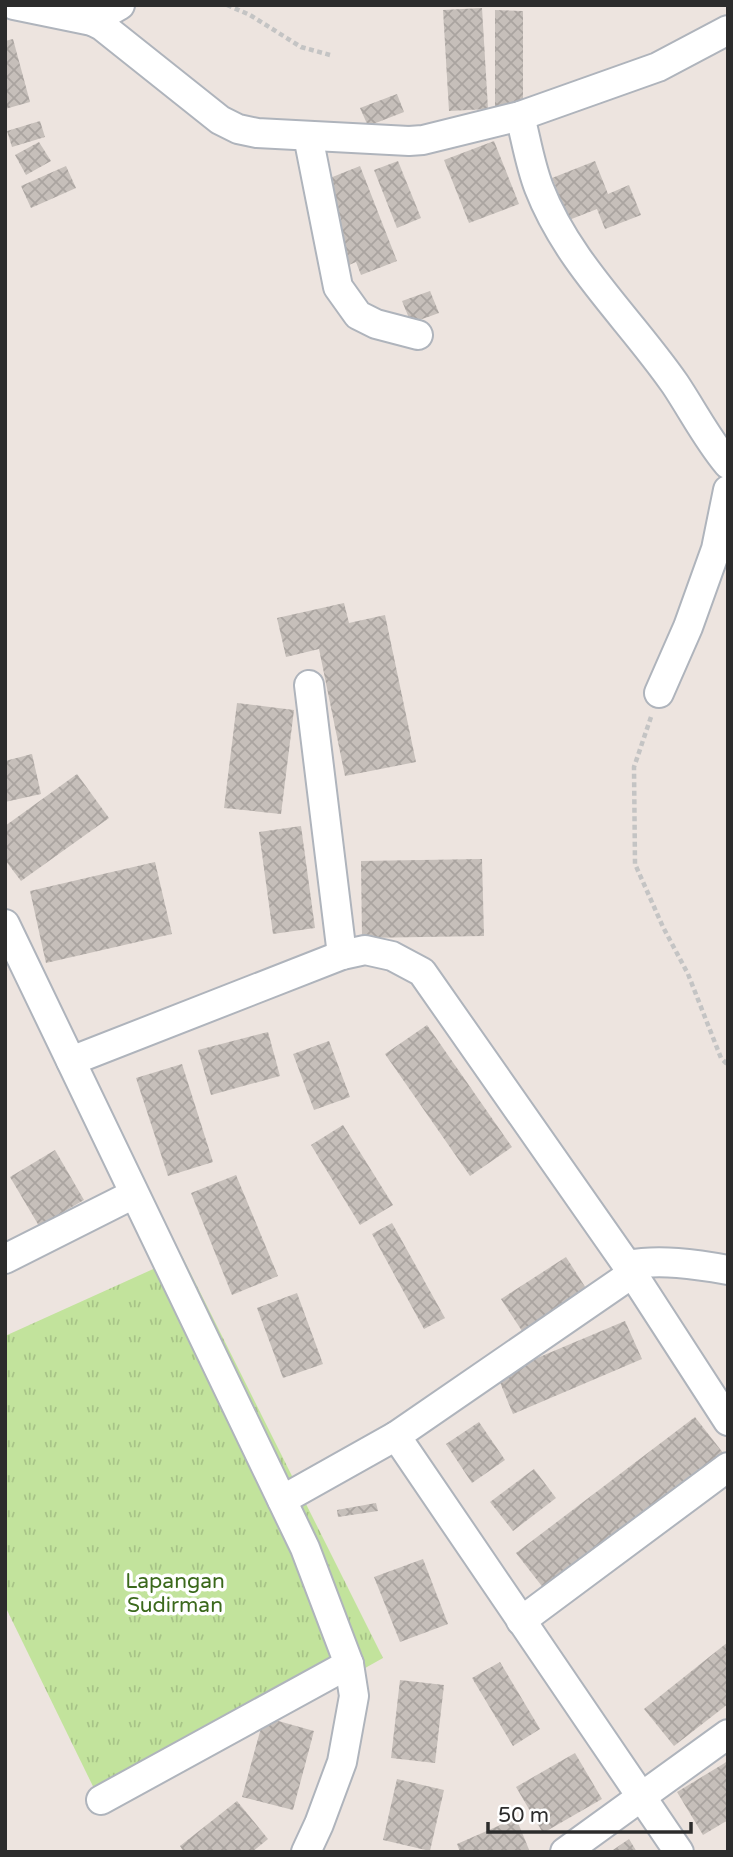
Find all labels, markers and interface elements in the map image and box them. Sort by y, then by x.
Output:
park label: Lapangan Sudirman [125,1569,225,1618]
scale bar [488,1790,691,1834]
text: 50 m [498,1803,549,1828]

